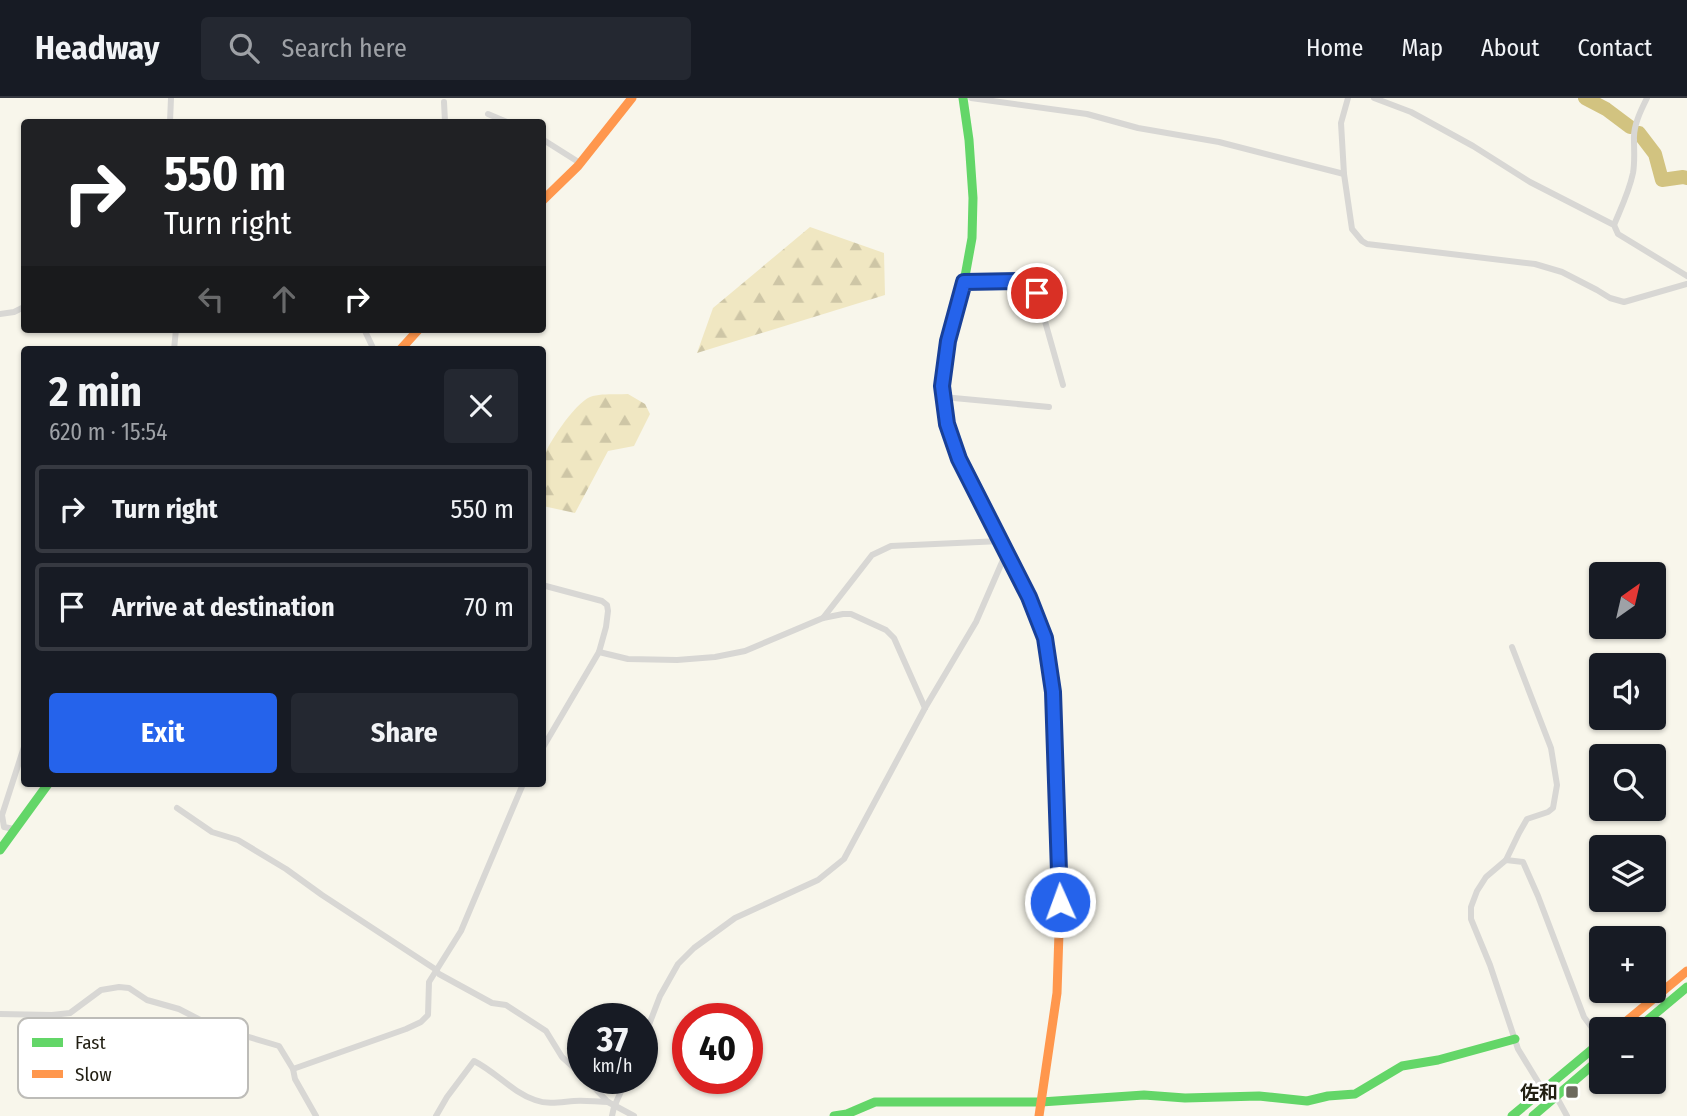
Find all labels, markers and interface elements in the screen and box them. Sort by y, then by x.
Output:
search box [201,17,691,80]
text: Headway [35,28,159,68]
icon: search [225,29,263,67]
text: Search here [281,33,407,64]
text: Home [1306,34,1363,62]
text: Map [1401,34,1443,62]
text: About [1481,34,1539,62]
text: Contact [1577,34,1652,62]
text: 550 m [164,144,286,203]
icon: right [49,147,140,238]
text: Turn right [164,204,291,242]
pin [1007,263,1067,323]
icon: arrive [1018,274,1056,312]
icon: left [192,280,230,318]
icon: ahead [265,280,303,318]
icon: right [338,280,376,318]
text: 2 min [49,367,142,417]
button: close [444,369,518,443]
text: 620 m · 15:54 [49,418,167,446]
icon: right [53,490,91,528]
text: Turn right [112,494,218,525]
text: 550 m [451,494,514,525]
north arrow [1589,562,1666,639]
map controls [1589,562,1666,1094]
icon: arrive [53,588,91,626]
text: Arrive at destination [112,592,335,623]
text: 70 m [464,592,514,623]
button: sound [1589,653,1666,730]
button: Exit [49,693,277,773]
button: Share [291,693,518,773]
button: search [1589,744,1666,821]
button: layers [1589,835,1666,912]
position arrow [1023,865,1097,939]
button: + [1589,926,1666,1003]
speed limit sign: 40 [672,1003,763,1094]
button: − [1589,1017,1666,1094]
legend [18,1018,248,1098]
text: 37 [597,1018,628,1060]
text: Fast [75,1031,106,1054]
text: km/h [592,1055,633,1077]
text: Slow [75,1063,112,1086]
place label: 佐和 [1520,1081,1558,1104]
marker: 佐和 [1564,1084,1580,1100]

